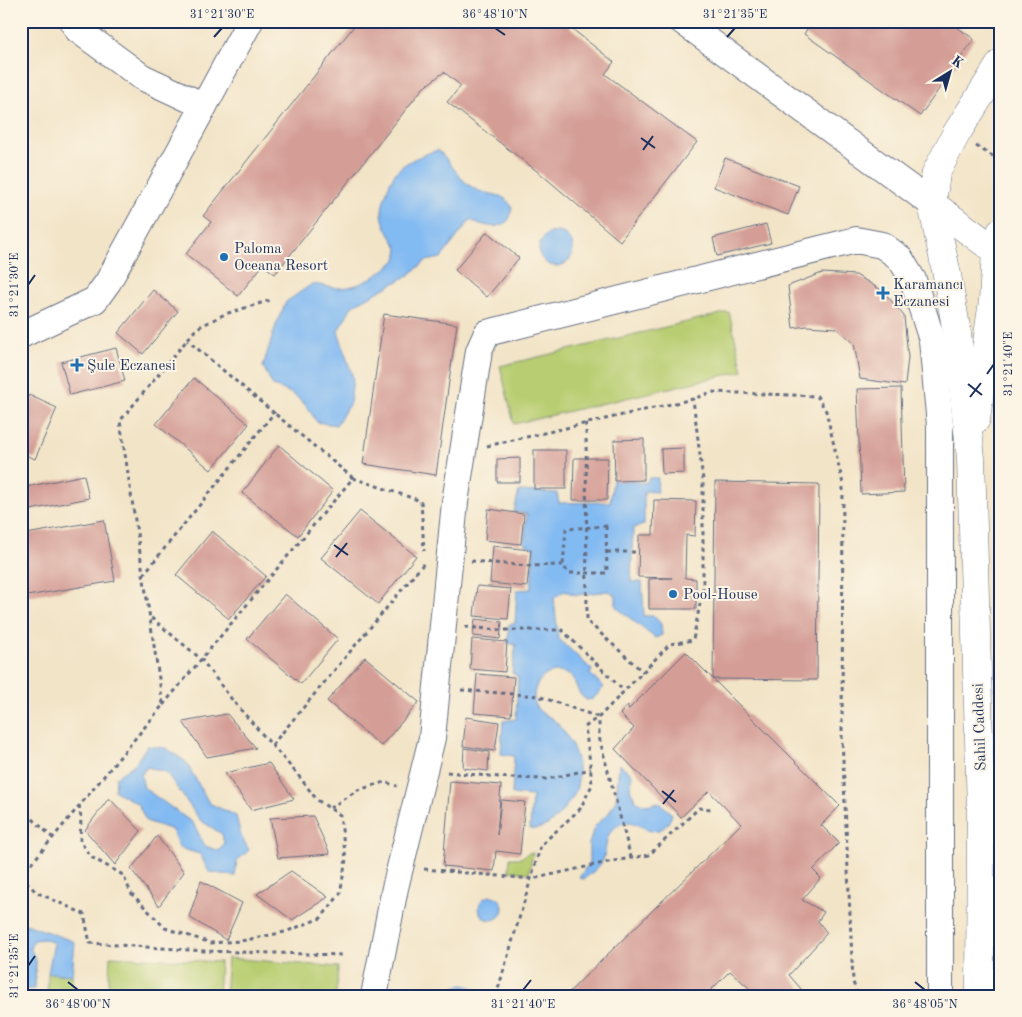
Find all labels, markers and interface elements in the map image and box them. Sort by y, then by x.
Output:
text: 31°21'35"E [703,8,767,21]
text: 31°21'30"E [190,9,254,21]
text: 36°48'10"N [462,9,528,21]
north arrow [924,48,974,98]
text: K [949,54,966,71]
place label: Paloma Oceana Resort [234,242,328,274]
marker: Paloma Oceana Resort [218,251,230,263]
text: 31°21'30"E [9,253,21,317]
place label: Karamancı Eczanesi [893,278,963,310]
marker: Karamancı Eczanesi [877,287,889,299]
text: 31°21'40"E [1003,332,1015,396]
marker: Şule Eczanesi [71,359,83,371]
place label: Şule Eczanesi [87,359,176,374]
marker: Pool-House [667,588,679,600]
place label: Pool-House [683,588,758,603]
street label: Sahil Caddesi [971,683,990,771]
text: 31°21'35"E [8,934,21,998]
text: 36°48'05"N [892,998,958,1011]
text: 36°48'00"N [45,999,111,1011]
text: 31°21'40"E [491,999,555,1011]

